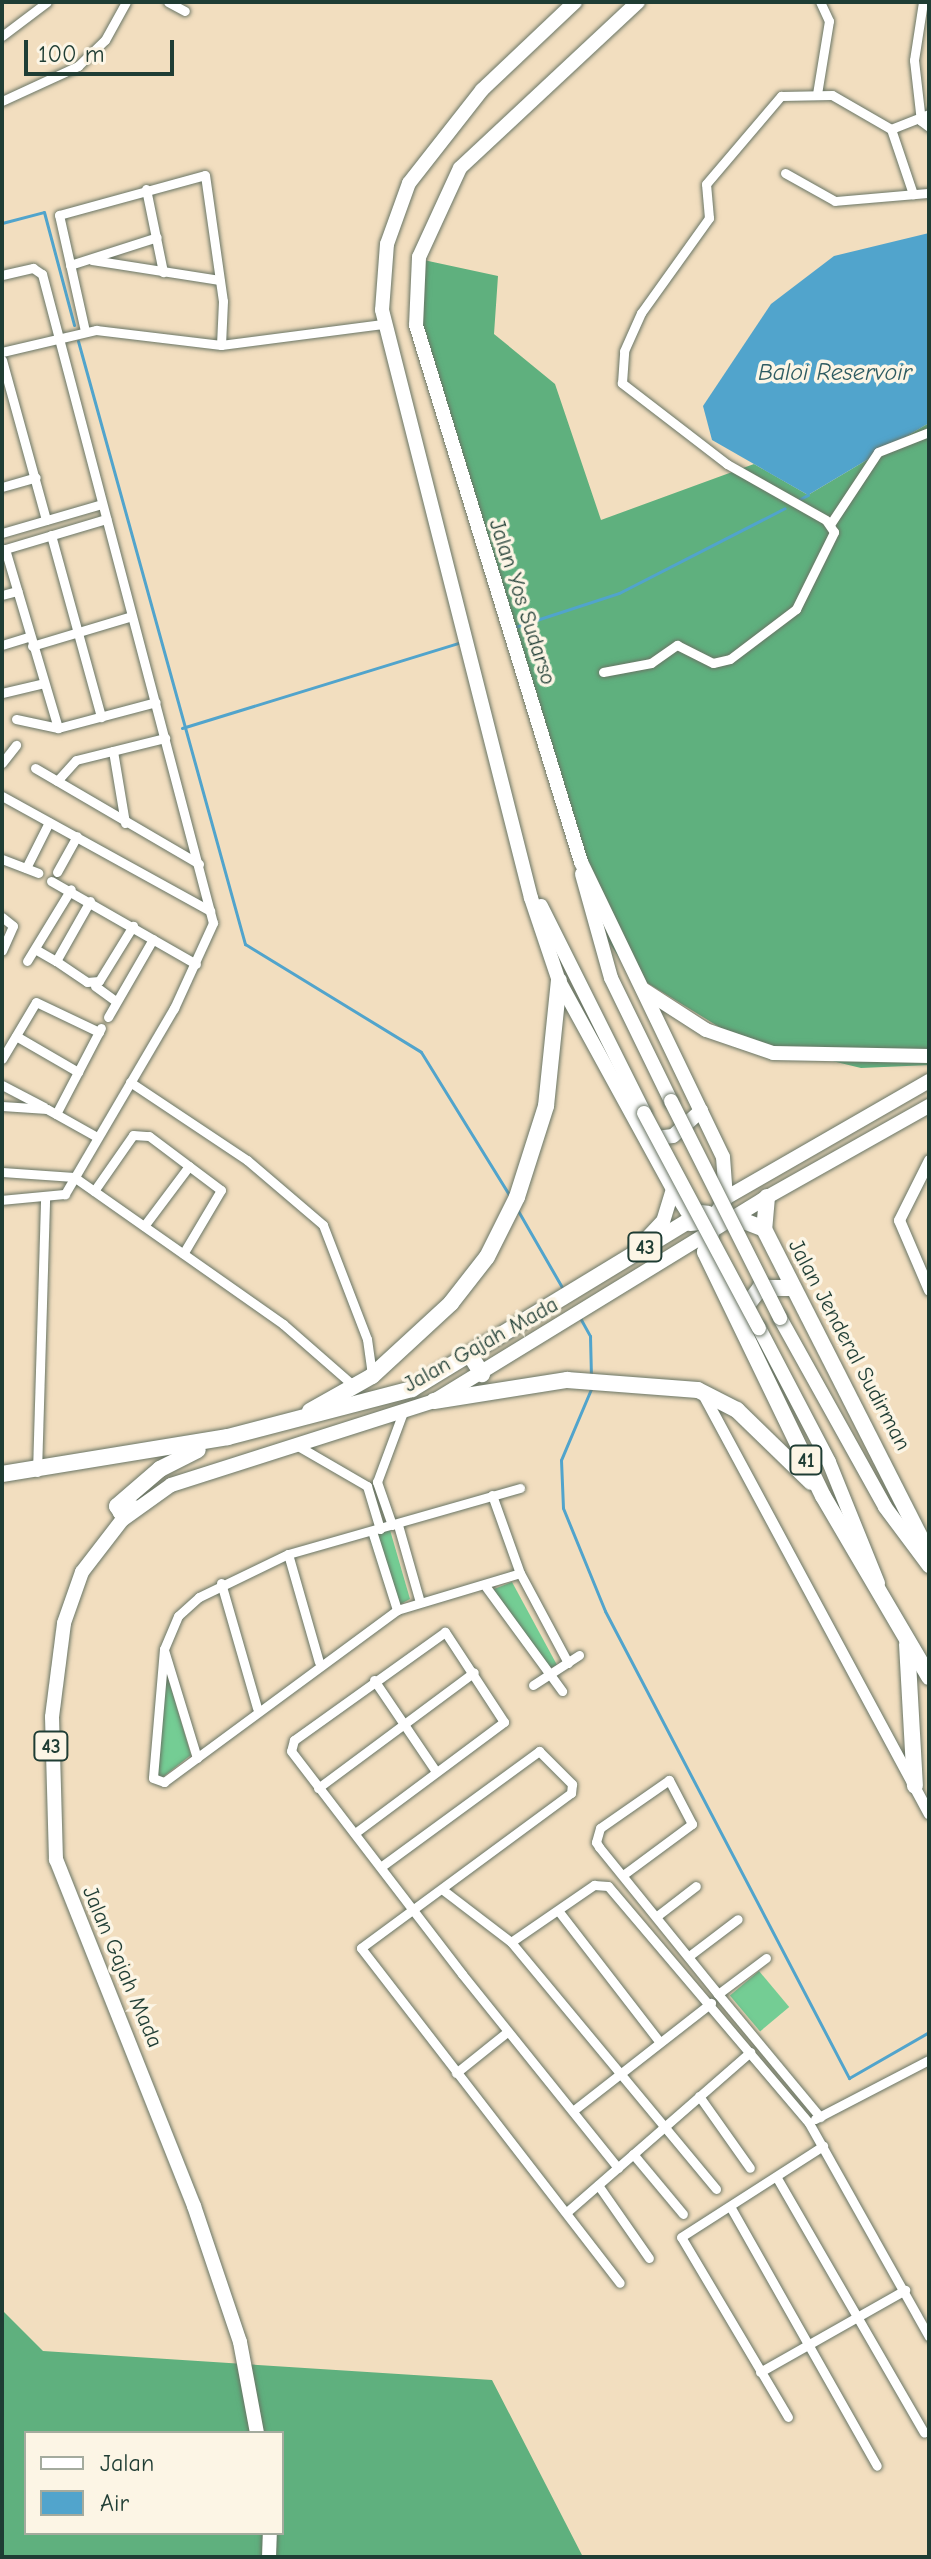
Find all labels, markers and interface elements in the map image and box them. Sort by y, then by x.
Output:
scale bar [28,24,178,74]
text: 100 m [38,40,105,68]
water label: Baloi Reservoir [758,359,912,387]
street label: Jalan Yos Sudarso [483,516,561,688]
road number: 43 [627,1231,663,1263]
street label: Jalan Jenderal Sudirman [782,1235,916,1455]
street label: Jalan Gajah Mada [399,1292,563,1398]
road number: 41 [788,1444,824,1476]
road number: 43 [33,1730,69,1762]
street label: Jalan Gajah Mada [76,1882,168,2052]
legend [24,2431,284,2535]
text: Jalan [100,2449,154,2477]
text: Air [100,2489,129,2517]

